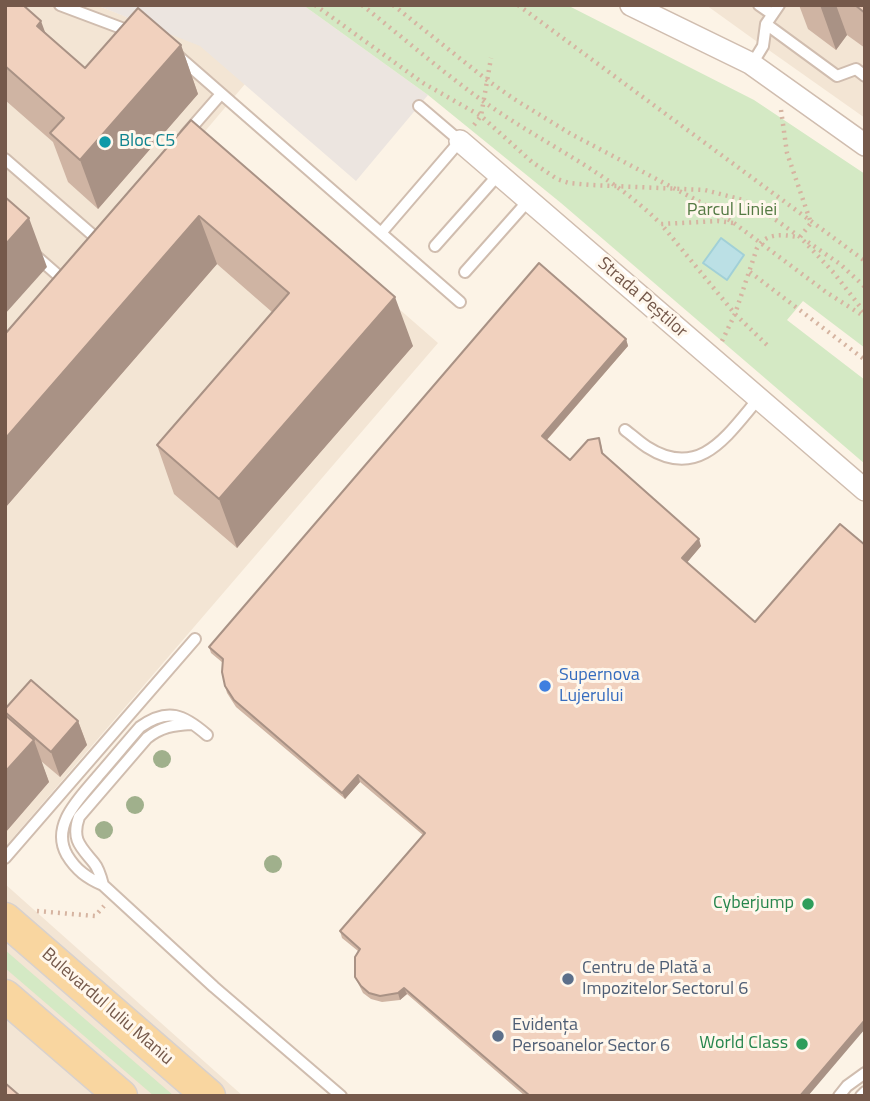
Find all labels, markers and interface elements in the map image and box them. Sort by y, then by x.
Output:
place label: Bloc C5 [119,131,175,153]
marker: Bloc C5 [97,134,113,150]
park label: Parcul Liniei [687,200,777,222]
street label: Strada Peștilor [593,253,691,343]
place label: Supernova Lujerului [559,665,640,708]
marker: Supernova Lujerului [537,678,553,694]
place label: Cyberjump [713,893,794,915]
marker: Cyberjump [800,896,816,912]
street label: Bulevardul Iuliu Maniu [37,944,177,1070]
place label: Centru de Plată a Impozitelor Sectorul 6 [582,958,748,1000]
marker: Centru de Plată a Impozitelor Sectorul 6 [560,971,576,987]
place label: Evidența Persoanelor Sector 6 [512,1015,670,1058]
marker: Evidența Persoanelor Sector 6 [490,1028,506,1044]
place label: World Class [699,1033,788,1055]
marker: World Class [794,1036,810,1052]

